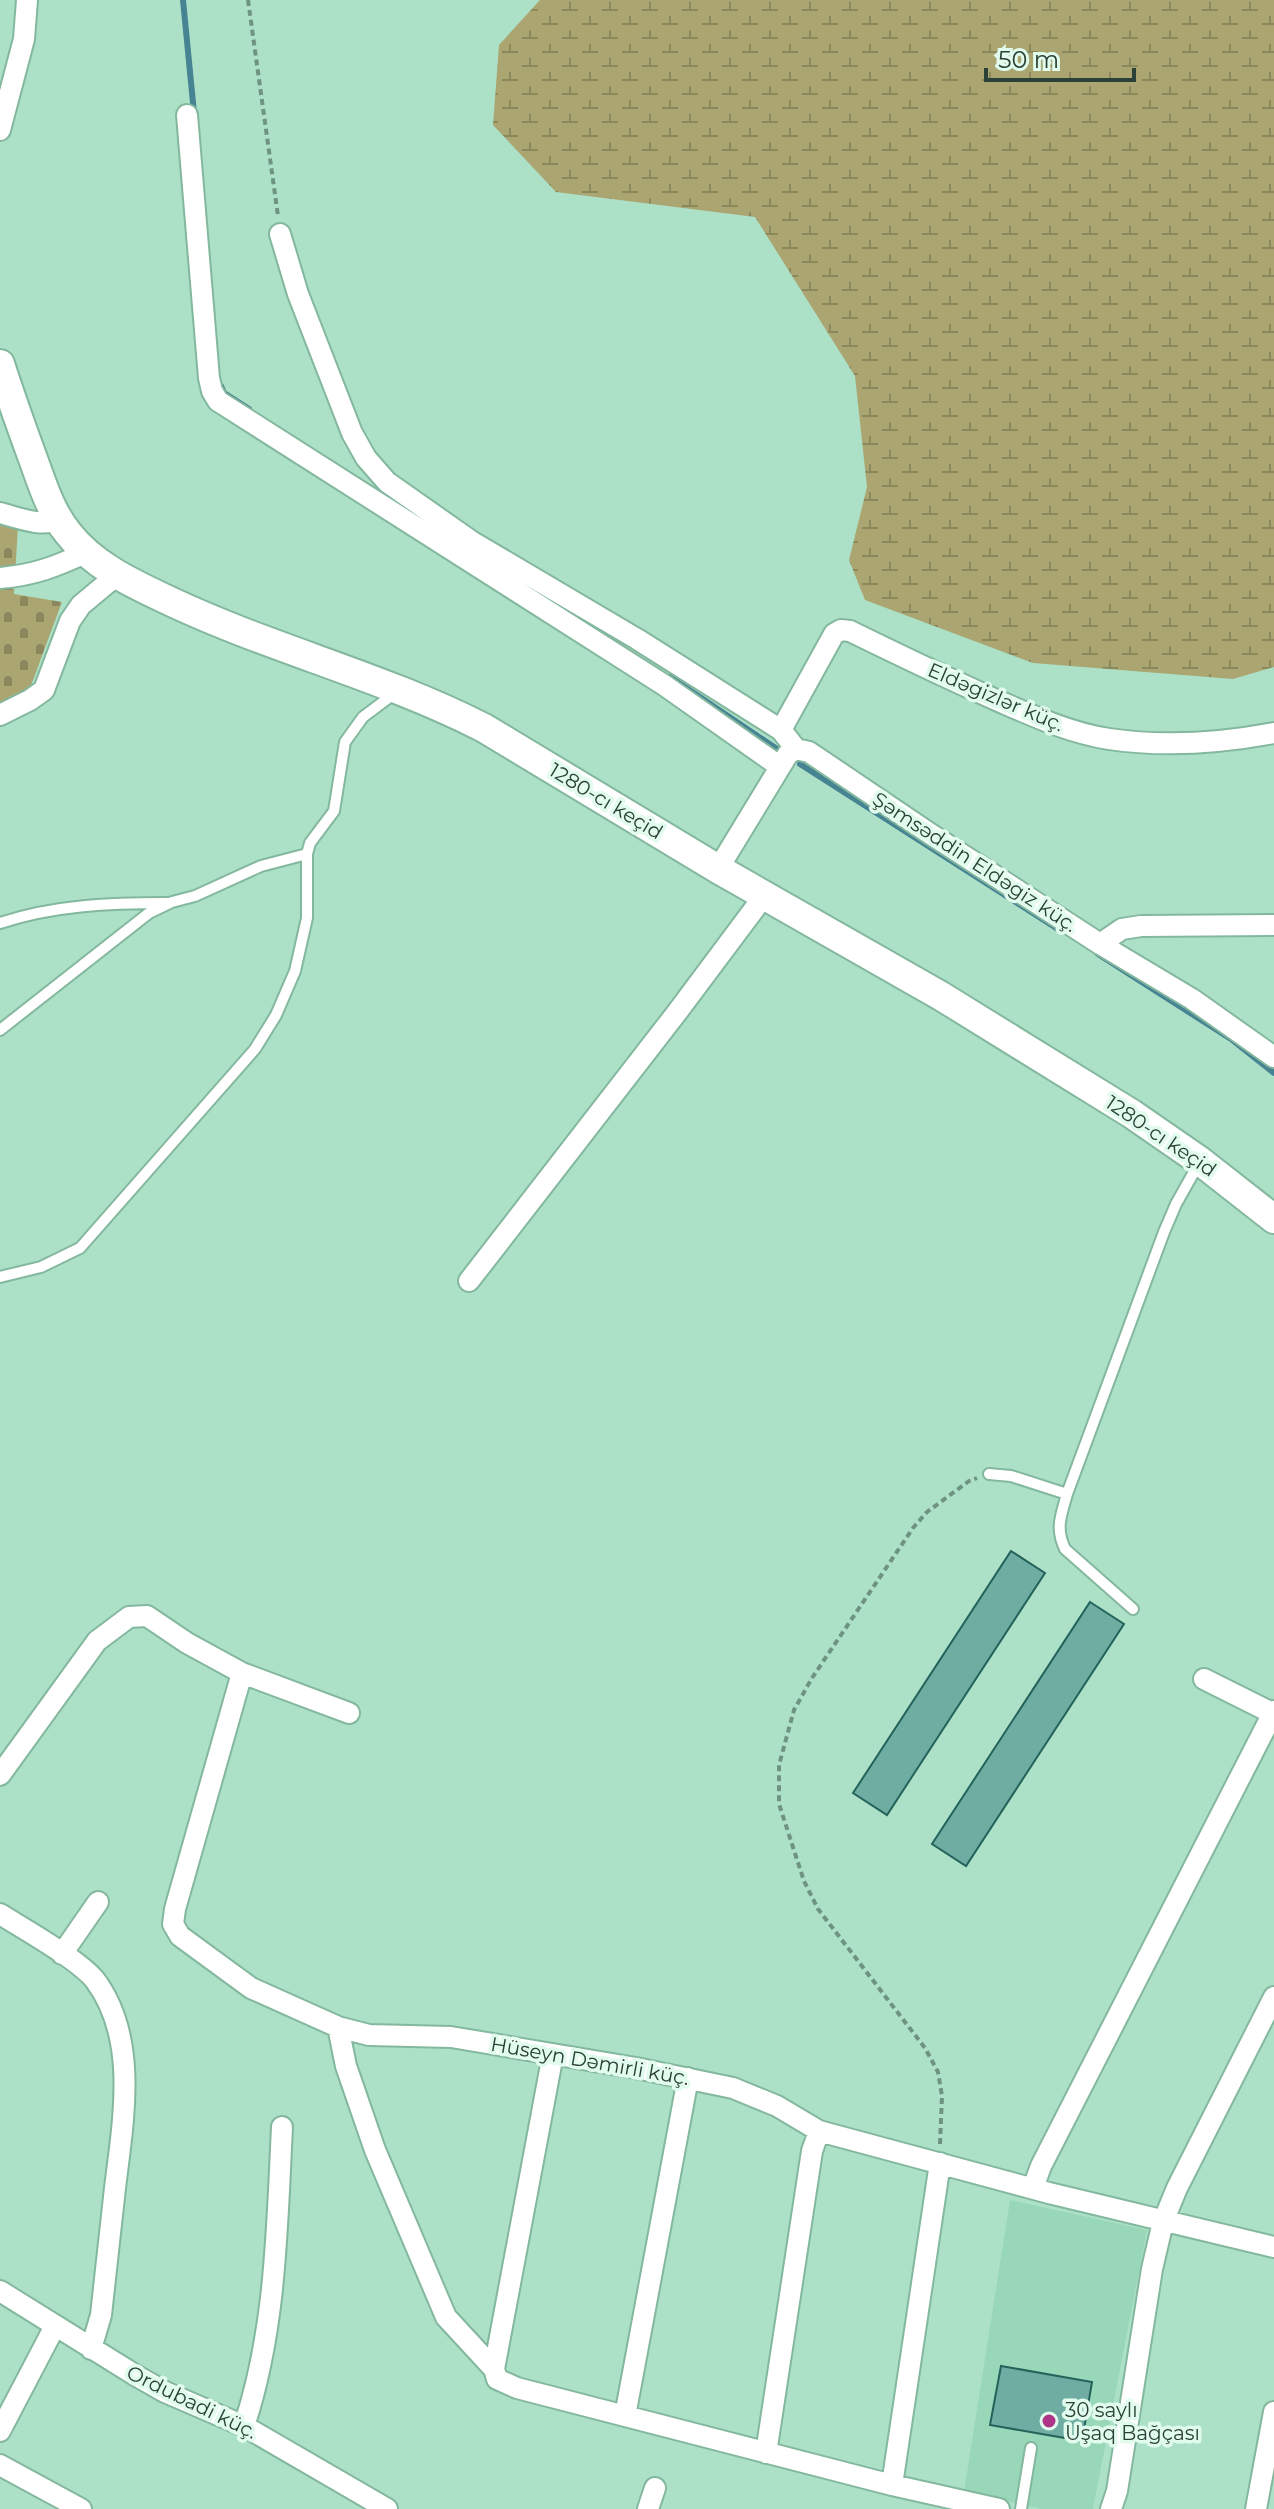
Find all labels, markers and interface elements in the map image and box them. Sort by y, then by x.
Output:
scale bar [986,32,1134,82]
text: 50 m [998,45,1059,74]
street label: Eldəgizlər küç. [924,658,1068,736]
street label: 1280-cı keçid [545,758,667,844]
street label: Şəmsəddin Eldəgiz küç. [868,787,1082,937]
street label: 1280-cı keçid [1101,1090,1221,1182]
street label: Hüseyn Dəmirli küç. [489,2032,691,2090]
street label: Ordubadi küç. [123,2360,261,2444]
place label: 30 saylı Uşaq Bağçası [1065,2398,1200,2445]
marker: 30 saylı Uşaq Bağçası [1040,2412,1058,2430]

